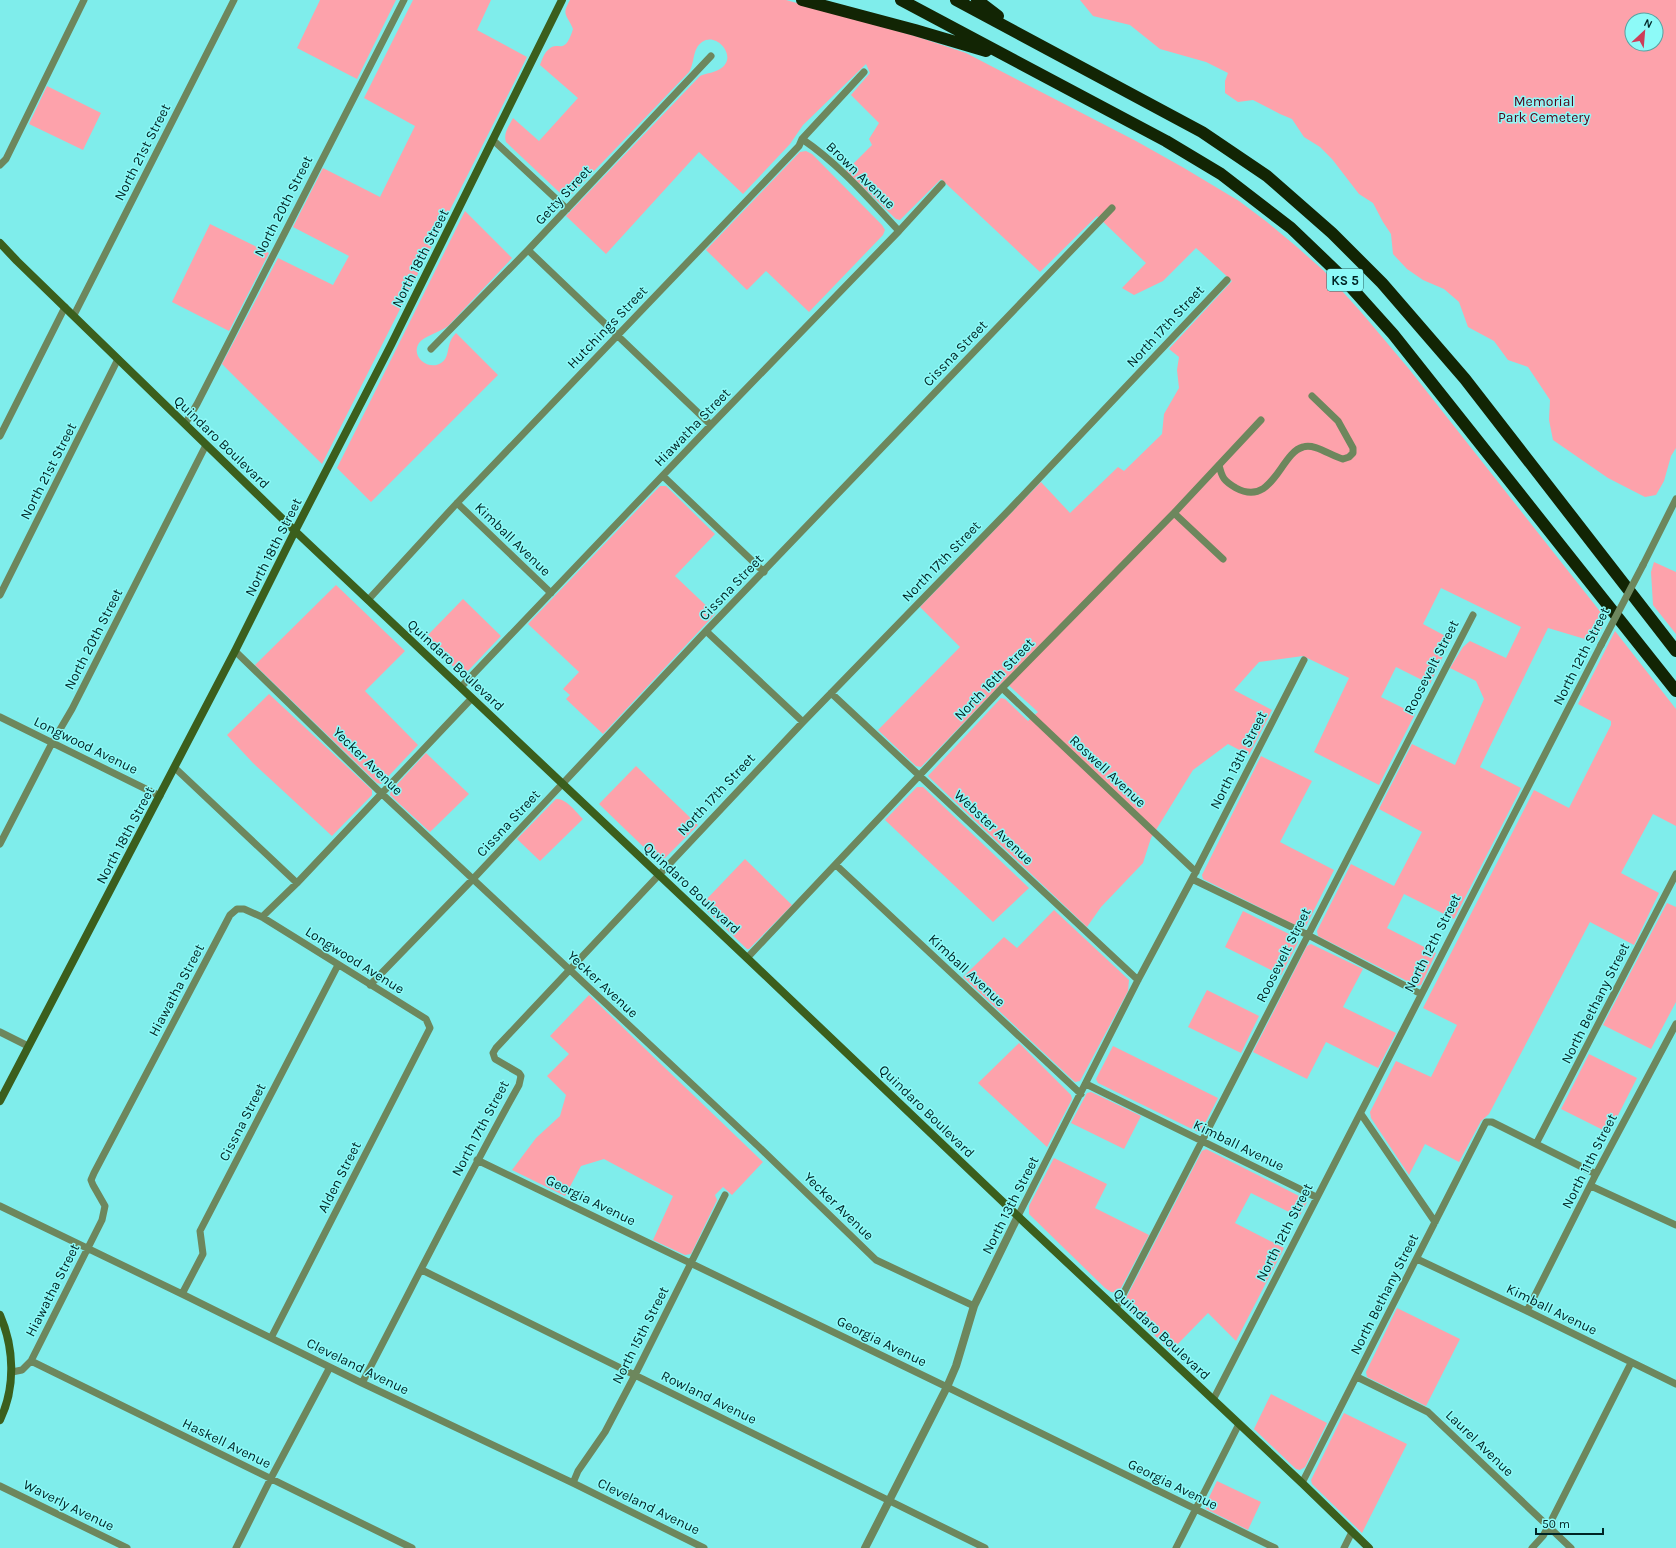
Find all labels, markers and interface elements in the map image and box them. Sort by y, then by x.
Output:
north arrow [1624,12,1664,52]
text: N [1642,16,1655,31]
park label: Memorial Park Cemetery [1498,93,1590,126]
street label: North 21st Street [111,101,174,204]
street label: Brown Avenue [823,138,899,213]
street label: North 20th Street [251,153,316,260]
street label: Getty Street [532,162,595,229]
street label: North 18th Street [388,206,453,310]
road number: KS 5 [1327,269,1363,291]
street label: Hutchings Street [564,282,651,372]
street label: North 17th Street [1123,282,1208,371]
street label: Cissna Street [920,317,991,390]
street label: Hiawatha Street [651,385,734,470]
street label: Quindaro Boulevard [170,392,273,492]
street label: North 21st Street [17,420,80,523]
street label: North 18th Street [241,495,306,599]
street label: Kimball Avenue [471,499,554,580]
street label: North 17th Street [898,517,984,605]
street label: Cissna Street [696,551,767,624]
street label: North 20th Street [61,586,126,693]
street label: North 12th Street [1549,604,1613,708]
street label: Quindaro Boulevard [404,616,508,715]
street label: Roosevelt Street [1400,617,1463,717]
street label: North 16th Street [951,635,1038,724]
street label: North 13th Street [1206,708,1270,812]
street label: Longwood Avenue [31,713,141,778]
street label: Yecker Avenue [329,724,406,799]
street label: Roswell Avenue [1066,732,1149,811]
street label: North 17th Street [674,750,759,839]
street label: North 18th Street [93,784,158,887]
street label: Cissna Street [473,786,544,860]
street label: Webster Avenue [951,786,1037,868]
street label: Quindaro Boulevard [640,839,744,938]
street label: North 12th Street [1400,891,1464,995]
street label: Roosevelt Street [1252,905,1315,1005]
street label: Longwood Avenue [302,923,407,998]
street label: Kimball Avenue [925,930,1009,1010]
street label: North Bethany Street [1558,940,1633,1066]
street label: Hiawatha Street [145,941,208,1039]
street label: Yecker Avenue [564,947,642,1022]
street label: Quindaro Boulevard [875,1061,978,1161]
street label: North 17th Street [448,1077,513,1179]
street label: Cissna Street [215,1080,269,1164]
street label: North 11th Street [1558,1111,1621,1211]
street label: Kimball Avenue [1191,1116,1287,1175]
street label: Alden Street [314,1139,365,1216]
street label: North 13th Street [978,1153,1042,1257]
street label: Yecker Avenue [800,1169,877,1244]
street label: Georgia Avenue [543,1171,638,1230]
street label: North 12th Street [1252,1180,1316,1284]
street label: North Bethany Street [1347,1231,1422,1357]
street label: Hiawatha Street [22,1241,83,1340]
street label: Kimball Avenue [1504,1280,1600,1339]
street label: North 15th Street [609,1284,672,1387]
street label: Quindaro Boulevard [1110,1285,1214,1384]
street label: Georgia Avenue [834,1312,929,1371]
street label: Cleveland Avenue [304,1334,412,1399]
street label: Rowland Avenue [658,1367,759,1428]
street label: Laurel Avenue [1442,1407,1517,1480]
street label: Haskell Avenue [180,1415,274,1472]
street label: Georgia Avenue [1125,1455,1220,1514]
street label: Cleveland Avenue [595,1474,703,1539]
street label: Waverly Avenue [21,1476,117,1535]
scale bar [1536,1510,1603,1536]
text: 50 m [1542,1517,1570,1531]

